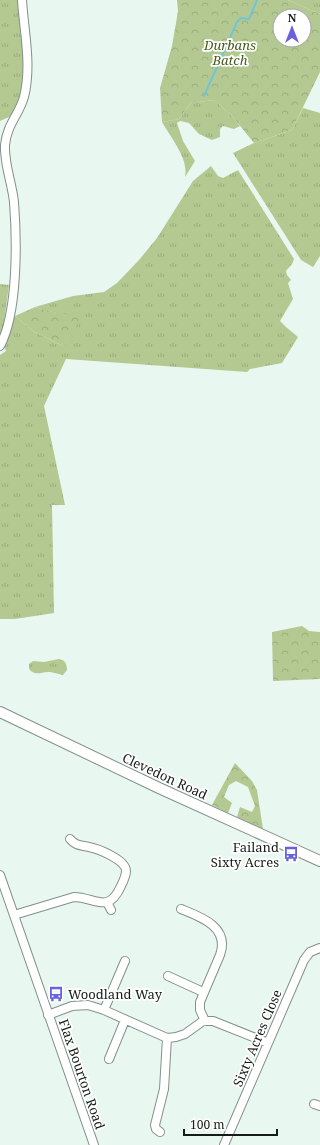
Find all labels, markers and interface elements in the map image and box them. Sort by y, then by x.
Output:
north arrow [272,8,312,48]
text: N [288,10,297,25]
park label: Durbans Batch [203,36,256,69]
street label: Clevedon Road [119,748,211,804]
place label: Failand Sixty Acres [211,838,279,871]
bus stop icon: Failand Sixty Acres [282,845,300,863]
bus stop icon: Woodland Way [47,985,65,1003]
place label: Woodland Way [68,985,163,1003]
street label: Sixty Acres Close [228,987,286,1089]
street label: Flax Bourton Road [55,1016,109,1132]
scale bar [184,1111,277,1137]
text: 100 m [190,1116,225,1133]

